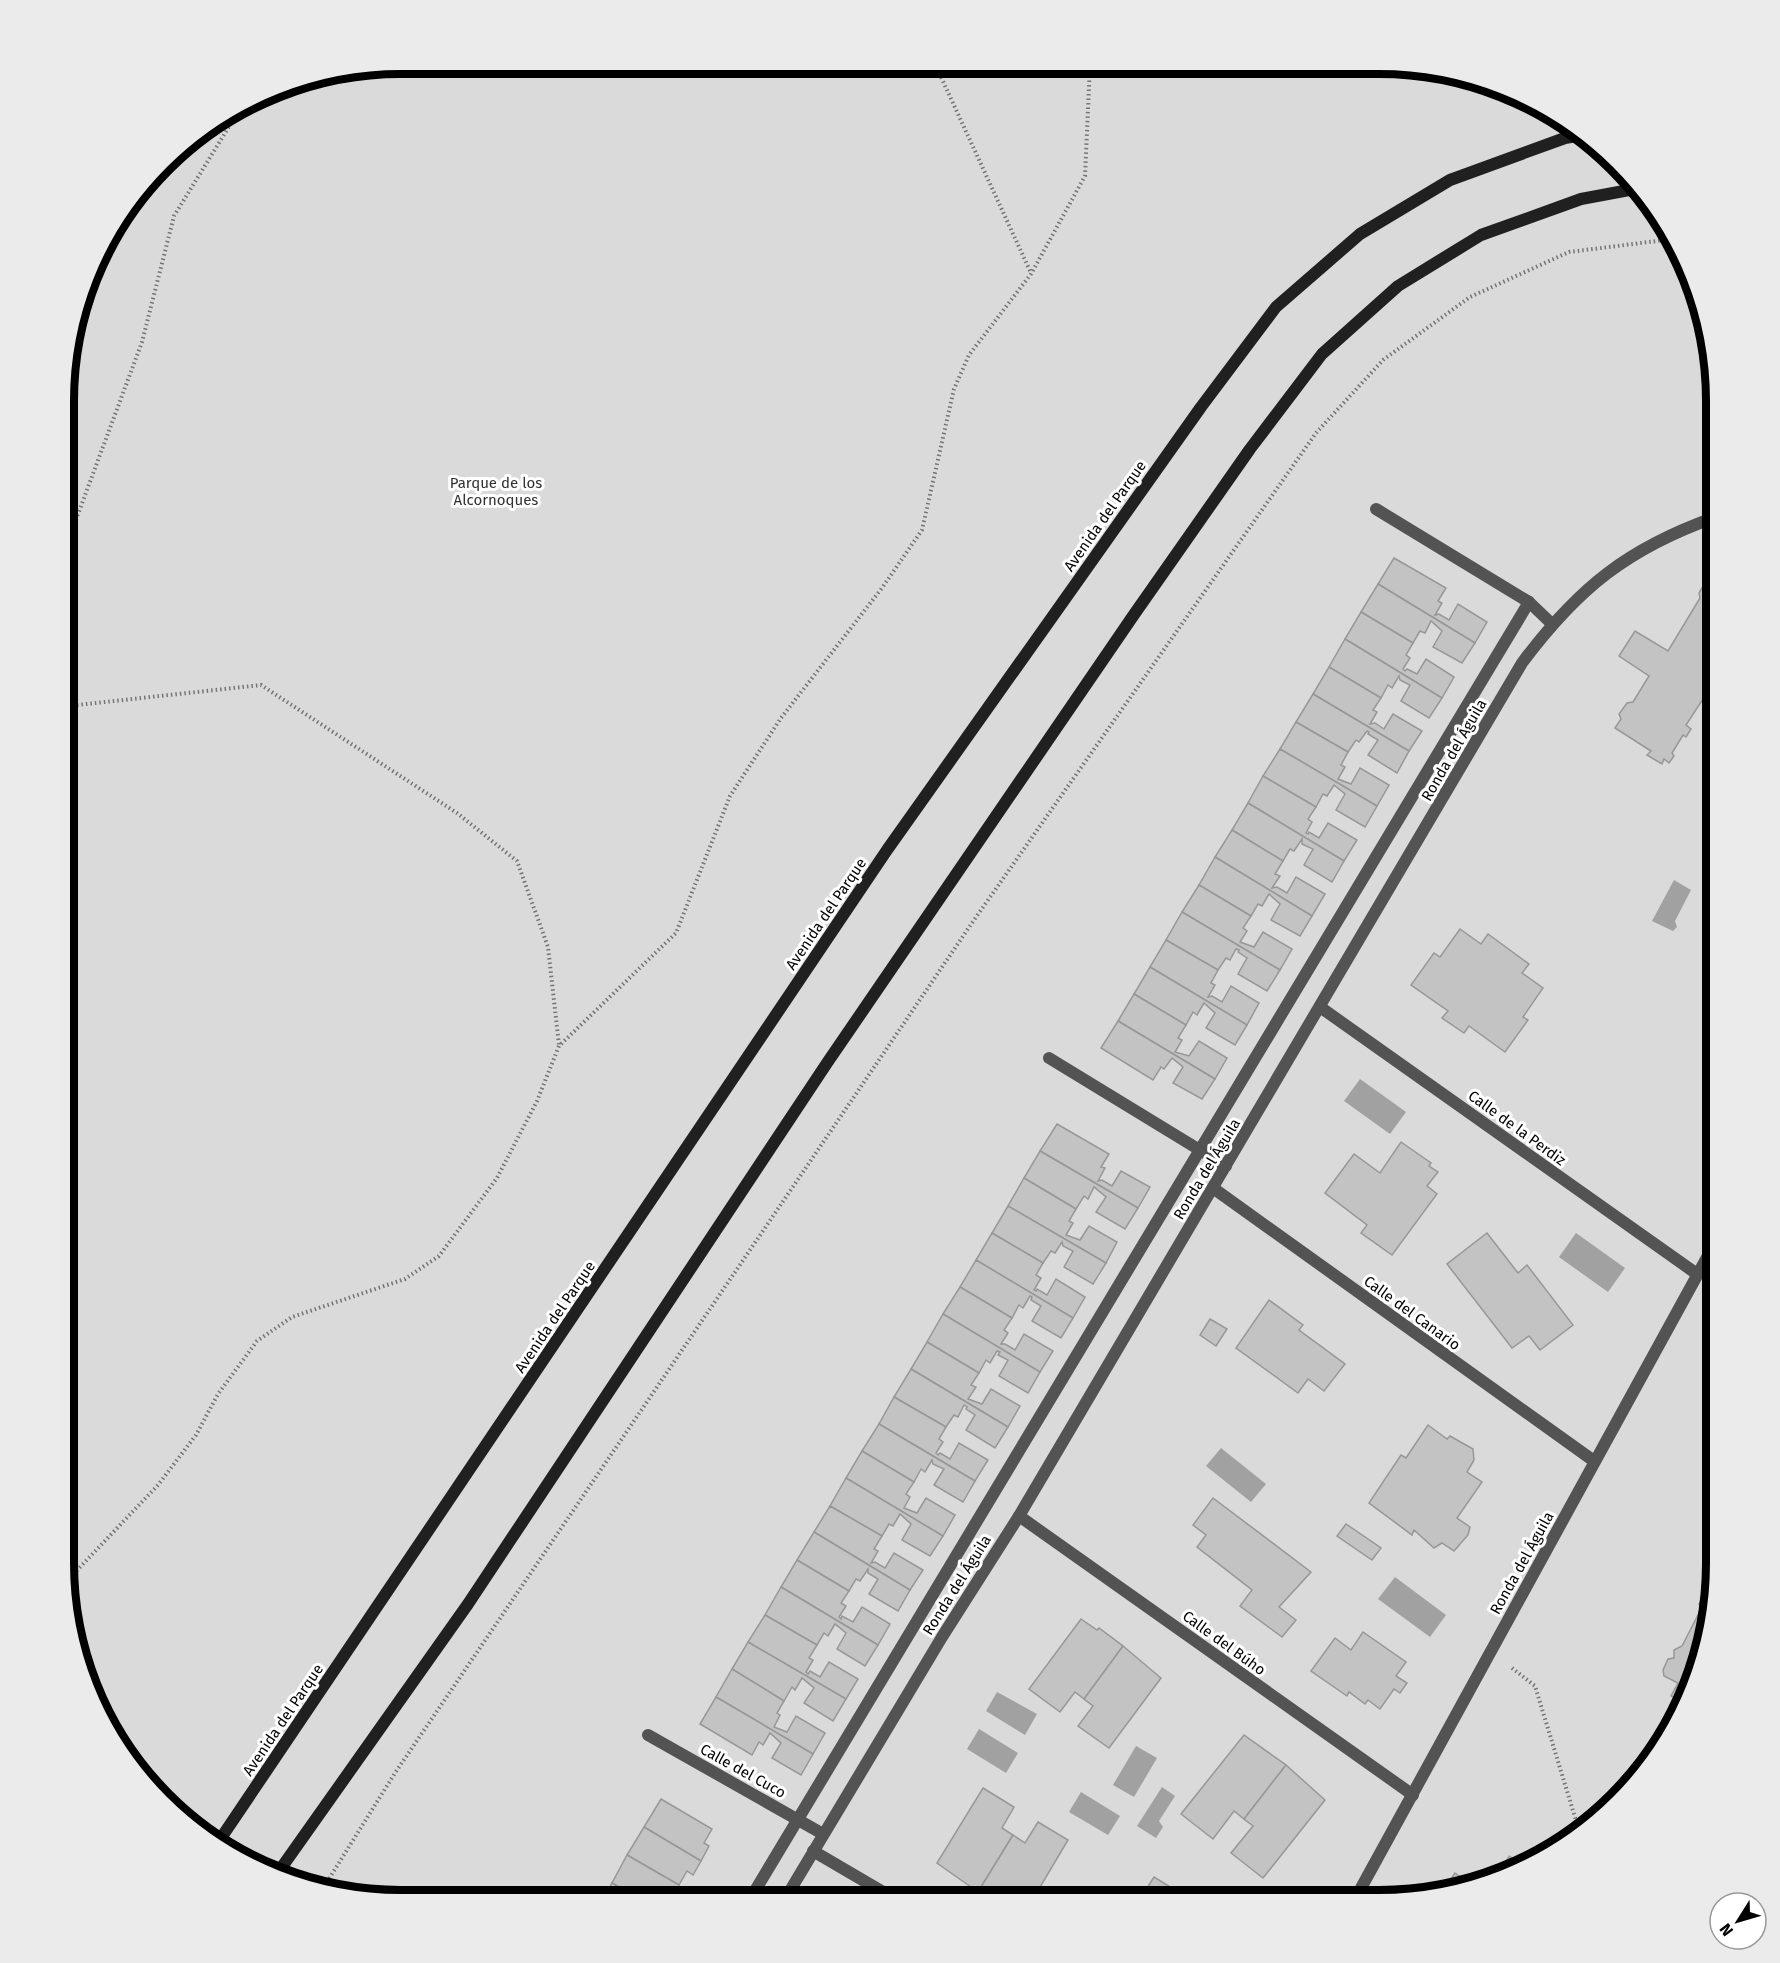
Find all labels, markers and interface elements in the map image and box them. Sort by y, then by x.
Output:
street label: Avenida del Parque [1060,457,1150,575]
park label: Parque de los Alcornoques [450,474,542,509]
street label: Ronda del Águila [1418,696,1490,804]
street label: Avenida del Parque [782,855,870,973]
street label: Calle de la Perdiz [1465,1087,1570,1170]
street label: Ronda del Águila [1170,1115,1244,1223]
street label: Avenida del Parque [511,1258,599,1376]
street label: Calle del Canario [1360,1272,1464,1354]
street label: Ronda del Águila [1486,1508,1558,1618]
street label: Ronda del Águila [919,1532,995,1638]
street label: Calle del Búho [1179,1607,1269,1679]
street label: Avenida del Parque [239,1661,327,1779]
street label: Calle del Cuco [697,1740,789,1802]
north arrow [1708,1891,1768,1951]
text: N [1716,1920,1737,1940]

